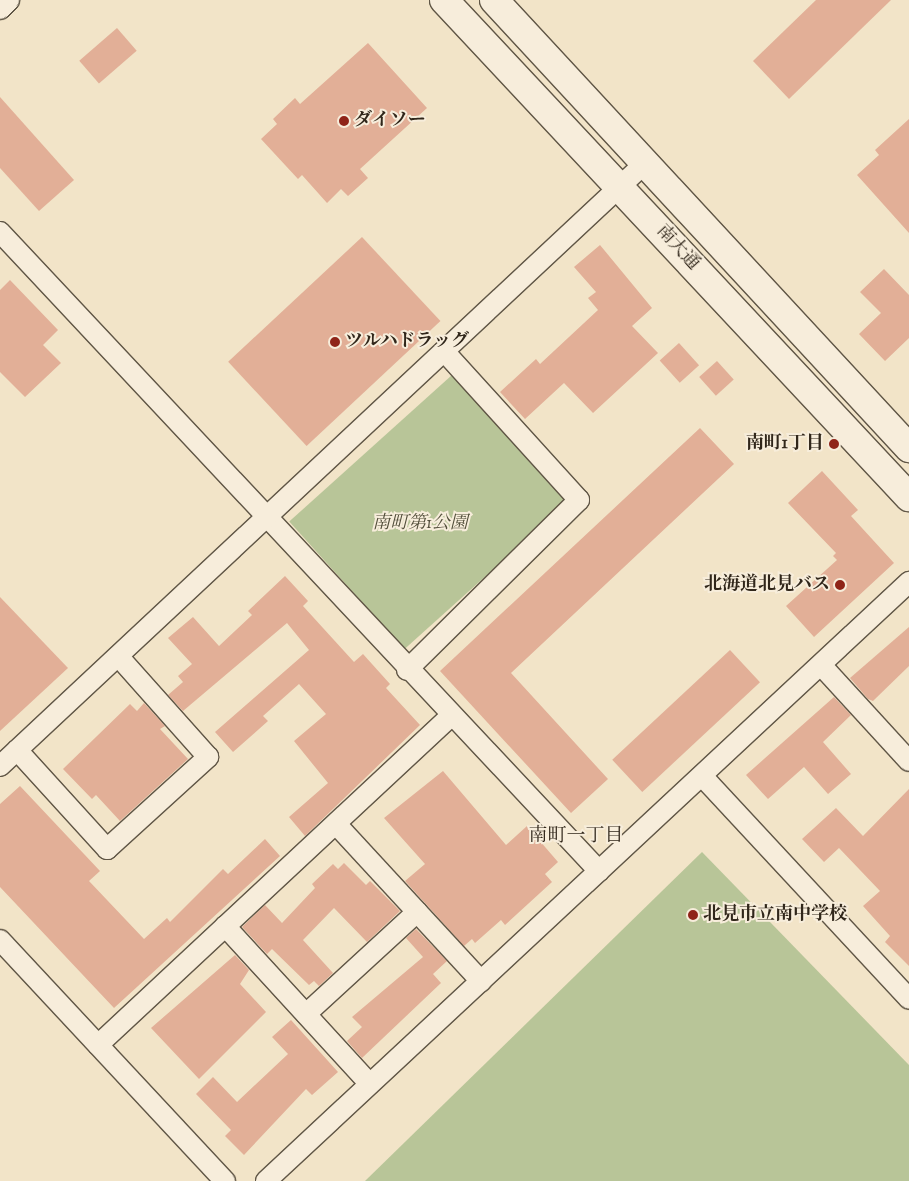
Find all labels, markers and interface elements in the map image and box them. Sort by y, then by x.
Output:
place label: ダイソー [354,110,426,132]
marker: ダイソー [338,115,350,127]
street label: 南大通 [651,221,703,275]
place label: ツルハドラッグ [345,331,471,353]
marker: ツルハドラッグ [329,336,341,348]
place label: 南町1丁目 [746,433,824,455]
marker: 南町1丁目 [828,438,840,450]
park label: 南町第1公園 [372,513,468,535]
place label: 北海道北見バス [704,574,830,596]
marker: 北海道北見バス [834,579,846,591]
district label: 南町一丁目 [529,826,623,848]
place label: 北見市立南中学校 [703,904,847,926]
marker: 北見市立南中学校 [687,909,699,921]

